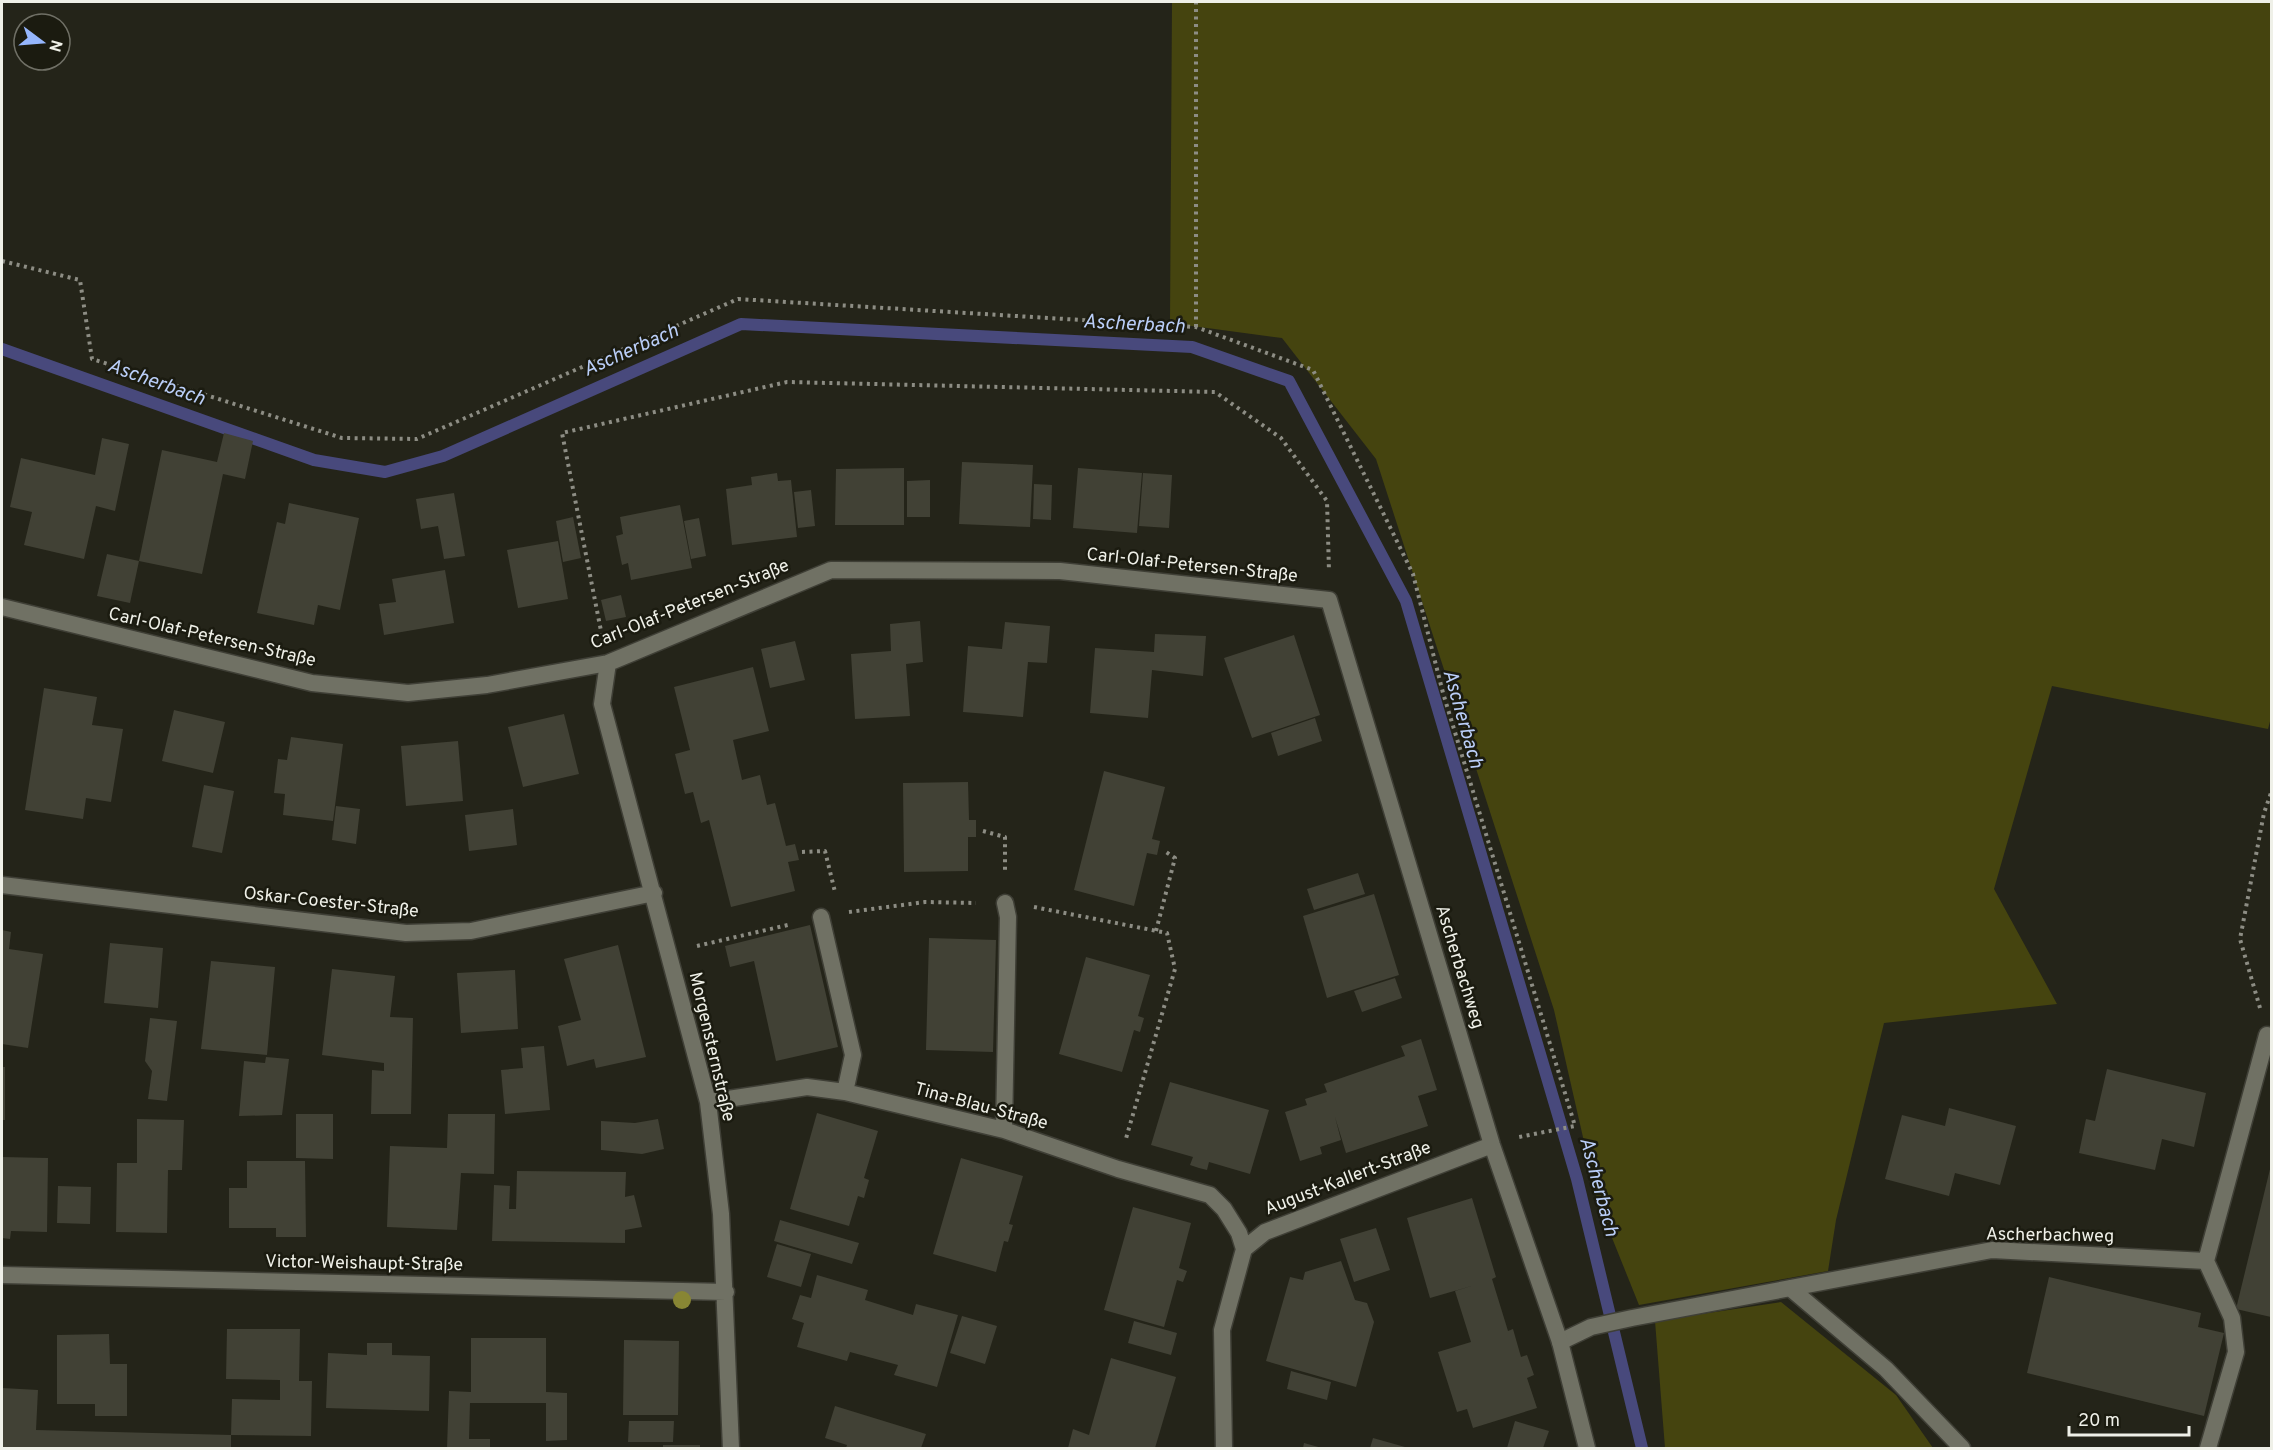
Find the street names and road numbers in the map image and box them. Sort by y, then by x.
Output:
street label: Carl-Olaf-Petersen-Straße [1085,543,1299,589]
street label: Carl-Olaf-Petersen-Straße [587,555,793,655]
street label: Carl-Olaf-Petersen-Straße [106,603,318,673]
street label: Oskar-Coester-Straße [242,882,420,924]
street label: Ascherbachweg [1429,902,1489,1032]
street label: Morgensternstraße [683,970,739,1124]
street label: Tina-Blau-Straße [912,1078,1050,1136]
street label: August-Kallert-Straße [1261,1137,1435,1221]
street label: Ascherbachweg [1986,1223,2114,1249]
street label: Victor-Weishaupt-Straße [265,1251,463,1277]

